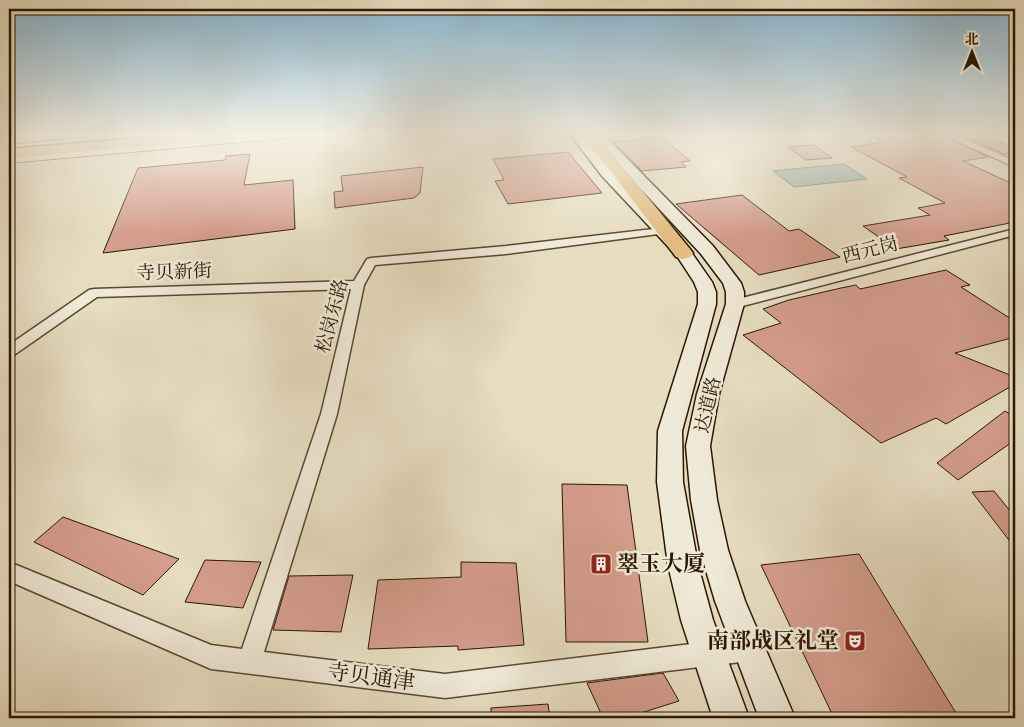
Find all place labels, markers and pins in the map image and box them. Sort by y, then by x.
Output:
place label: 翠玉大厦 [617,550,705,578]
building icon: 翠玉大厦 [589,552,613,576]
place label: 南部战区礼堂 [707,627,839,655]
theatre icon: 南部战区礼堂 [843,629,867,653]

